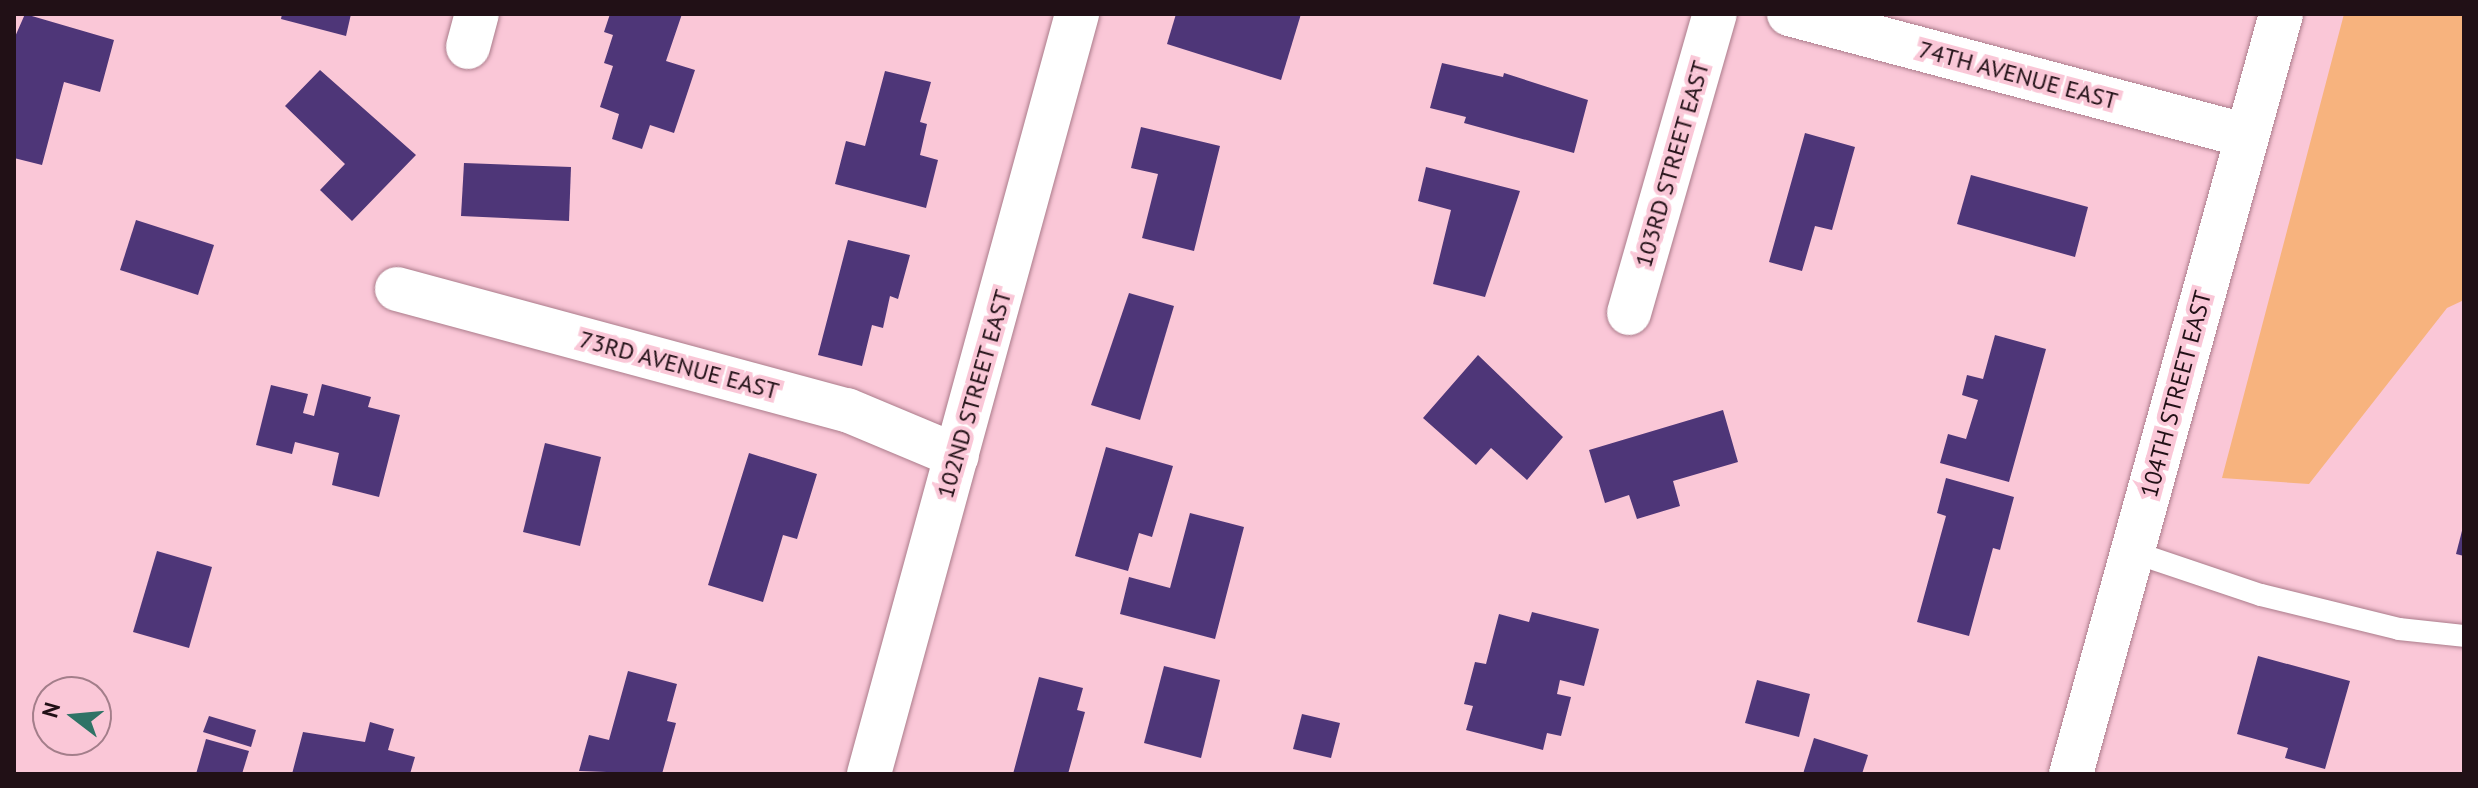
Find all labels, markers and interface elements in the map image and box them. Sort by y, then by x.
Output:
street label: 74TH AVENUE EAST [1915,34,2121,116]
street label: 103RD STREET EAST [1629,57,1715,271]
street label: 102ND STREET EAST [930,286,1018,502]
street label: 104TH STREET EAST [2134,287,2218,501]
street label: 73RD AVENUE EAST [576,324,782,406]
north arrow [32,676,112,756]
text: N [35,699,66,721]

